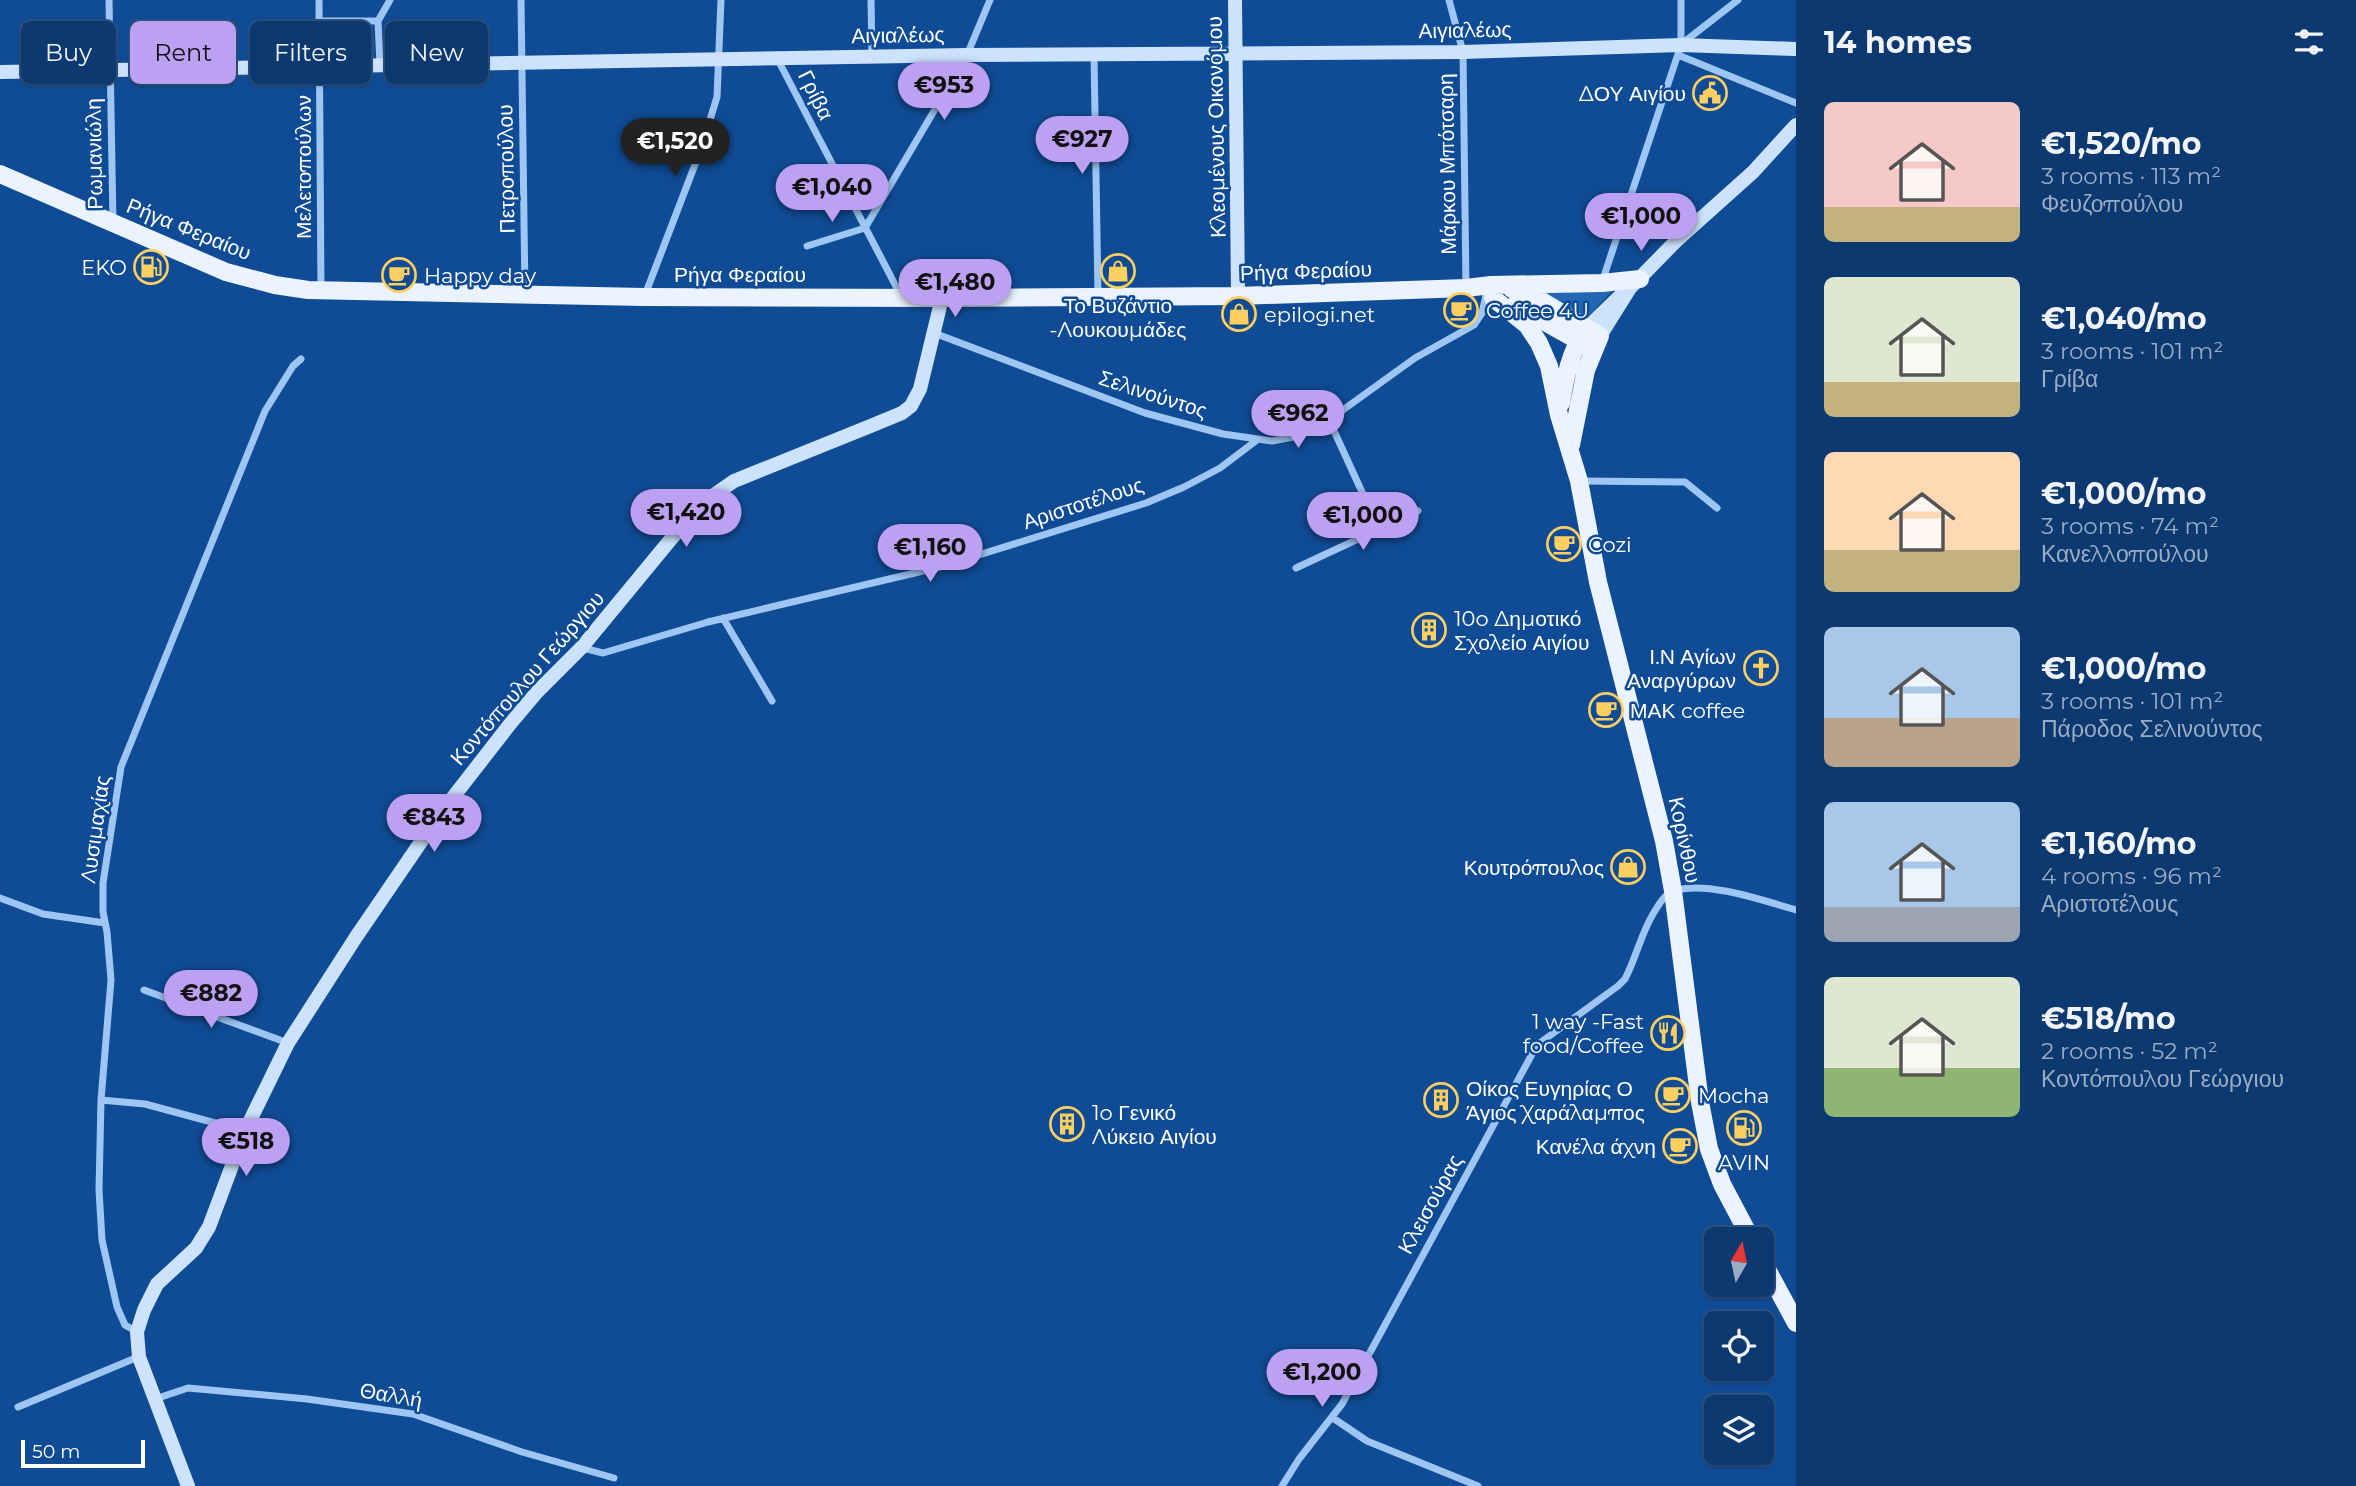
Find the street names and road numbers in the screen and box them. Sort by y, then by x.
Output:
street label: Κλεομένους Οικονόμου [1202,16,1230,238]
street label: Αιγιαλέως [1418,17,1512,43]
street label: Αιγιαλέως [851,22,945,48]
street label: Γρίβα [793,66,839,124]
street label: Μάρκου Μπότσαρη [1433,73,1461,255]
street label: Μελετοπούλων [291,95,316,239]
street label: Ρωμανιώλη [81,98,107,210]
street label: Πετροπούλου [492,104,520,234]
street label: Ρήγα Φεραίου [123,193,255,265]
street label: Ρήγα Φεραίου [1240,256,1372,286]
street label: Ρήγα Φεραίου [674,262,806,287]
street label: Σελινούντος [1096,365,1210,423]
street label: Αριστοτέλους [1020,472,1146,534]
street label: Κοντόπουλου Γεώργιου [445,586,609,770]
street label: Λυσιμαχίας [75,774,115,884]
street label: Κορίνθου [1664,795,1706,885]
street label: Κλεισούρας [1392,1150,1468,1258]
street label: Θαλλή [358,1377,424,1413]

